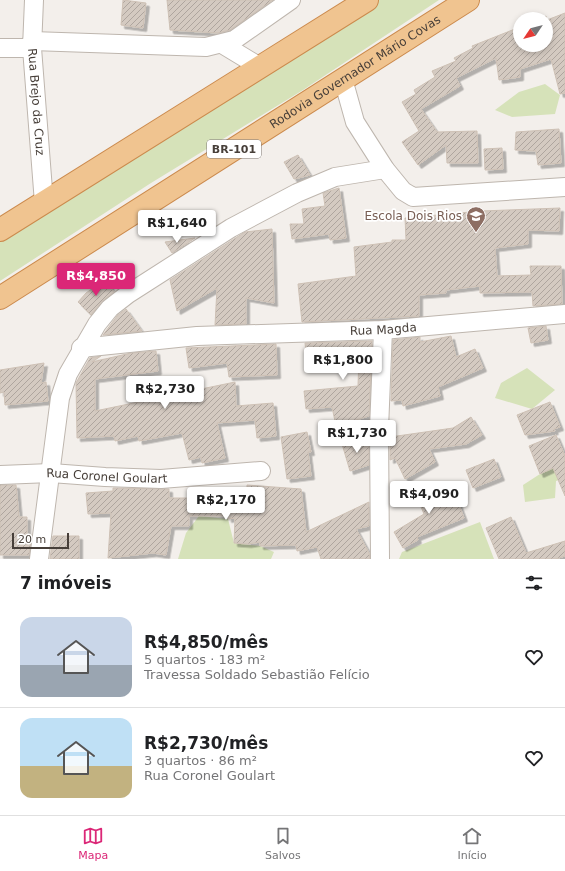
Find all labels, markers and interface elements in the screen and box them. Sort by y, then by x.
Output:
street label: Rodovia Governador Mário Covas [267,12,443,131]
north arrow [513,12,553,52]
map controls [513,12,553,52]
street label: Rua Brejo da Cruz [25,48,47,156]
road number: BR-101 [207,140,261,158]
school or university icon: Escola Dois Rios [465,205,487,233]
place label: Escola Dois Rios [364,209,462,223]
pin: R$1,640 [140,210,214,244]
text: R$1,640 [147,215,207,230]
pin: R$4,850 [59,263,133,297]
text: R$4,850 [66,268,126,283]
street label: Rua Magda [350,320,417,338]
pin: R$1,800 [306,347,380,381]
text: R$1,800 [313,352,373,367]
pin: R$2,730 [128,376,202,410]
text: R$2,730 [135,381,195,396]
pin: R$1,730 [320,420,394,454]
text: R$1,730 [327,425,387,440]
street label: Rua Coronel Goulart [46,466,168,486]
pin: R$4,090 [392,481,466,515]
text: R$4,090 [399,486,459,501]
pin: R$2,170 [189,487,263,521]
text: R$2,170 [196,492,256,507]
scale bar [12,531,69,550]
text: 20 m [18,533,46,546]
icon: filters [523,572,545,594]
text: 7 imóveis [20,573,112,593]
text: R$4,850/mês [144,632,268,652]
icon: home [52,633,100,681]
icon: heart [523,646,545,668]
text: 5 quartos · 183 m² [144,652,265,667]
text: Travessa Soldado Sebastião Felício [144,667,370,682]
text: R$2,730/mês [144,733,268,753]
icon: home [52,734,100,782]
icon: heart [523,747,545,769]
text: 3 quartos · 86 m² [144,753,257,768]
text: Rua Coronel Goulart [144,768,275,783]
tab: Mapa [78,825,108,862]
tab: Salvos [265,825,301,862]
tab: Início [458,825,487,862]

